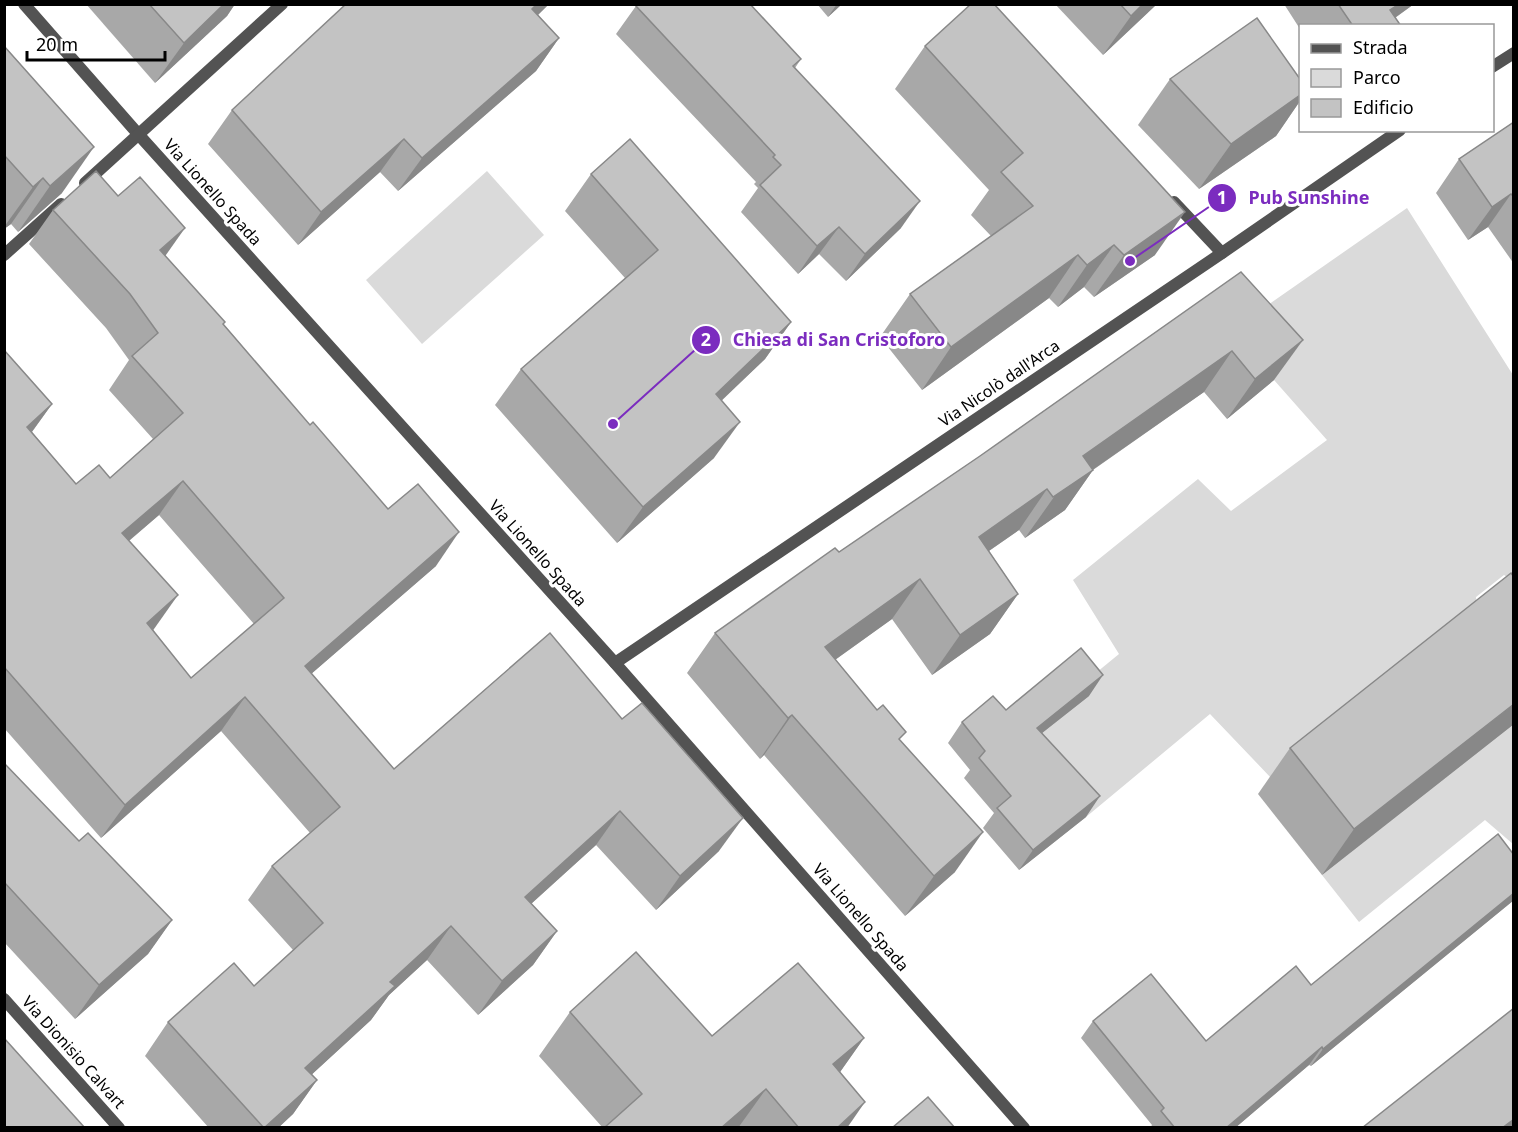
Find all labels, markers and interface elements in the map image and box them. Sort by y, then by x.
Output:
scale bar [27,24,165,62]
legend [1299,24,1494,132]
text: 20 m [36,32,78,56]
text: Strada [1353,35,1408,59]
text: Parco [1353,65,1401,89]
text: Edificio [1353,95,1414,119]
street label: Via Lionello Spada [159,134,267,250]
callout: Pub Sunshine [1207,180,1381,216]
text: 1 [1217,185,1227,209]
text: Pub Sunshine [1249,185,1369,209]
callout: Chiesa di San Cristoforo [691,322,958,358]
text: 2 [701,327,711,351]
text: Chiesa di San Cristoforo [733,327,945,351]
street label: Via Nicolò dall'Arca [934,334,1064,432]
street label: Via Lionello Spada [484,495,592,611]
street label: Via Lionello Spada [808,858,914,976]
street label: Via Dionisio Calvart [17,991,131,1113]

